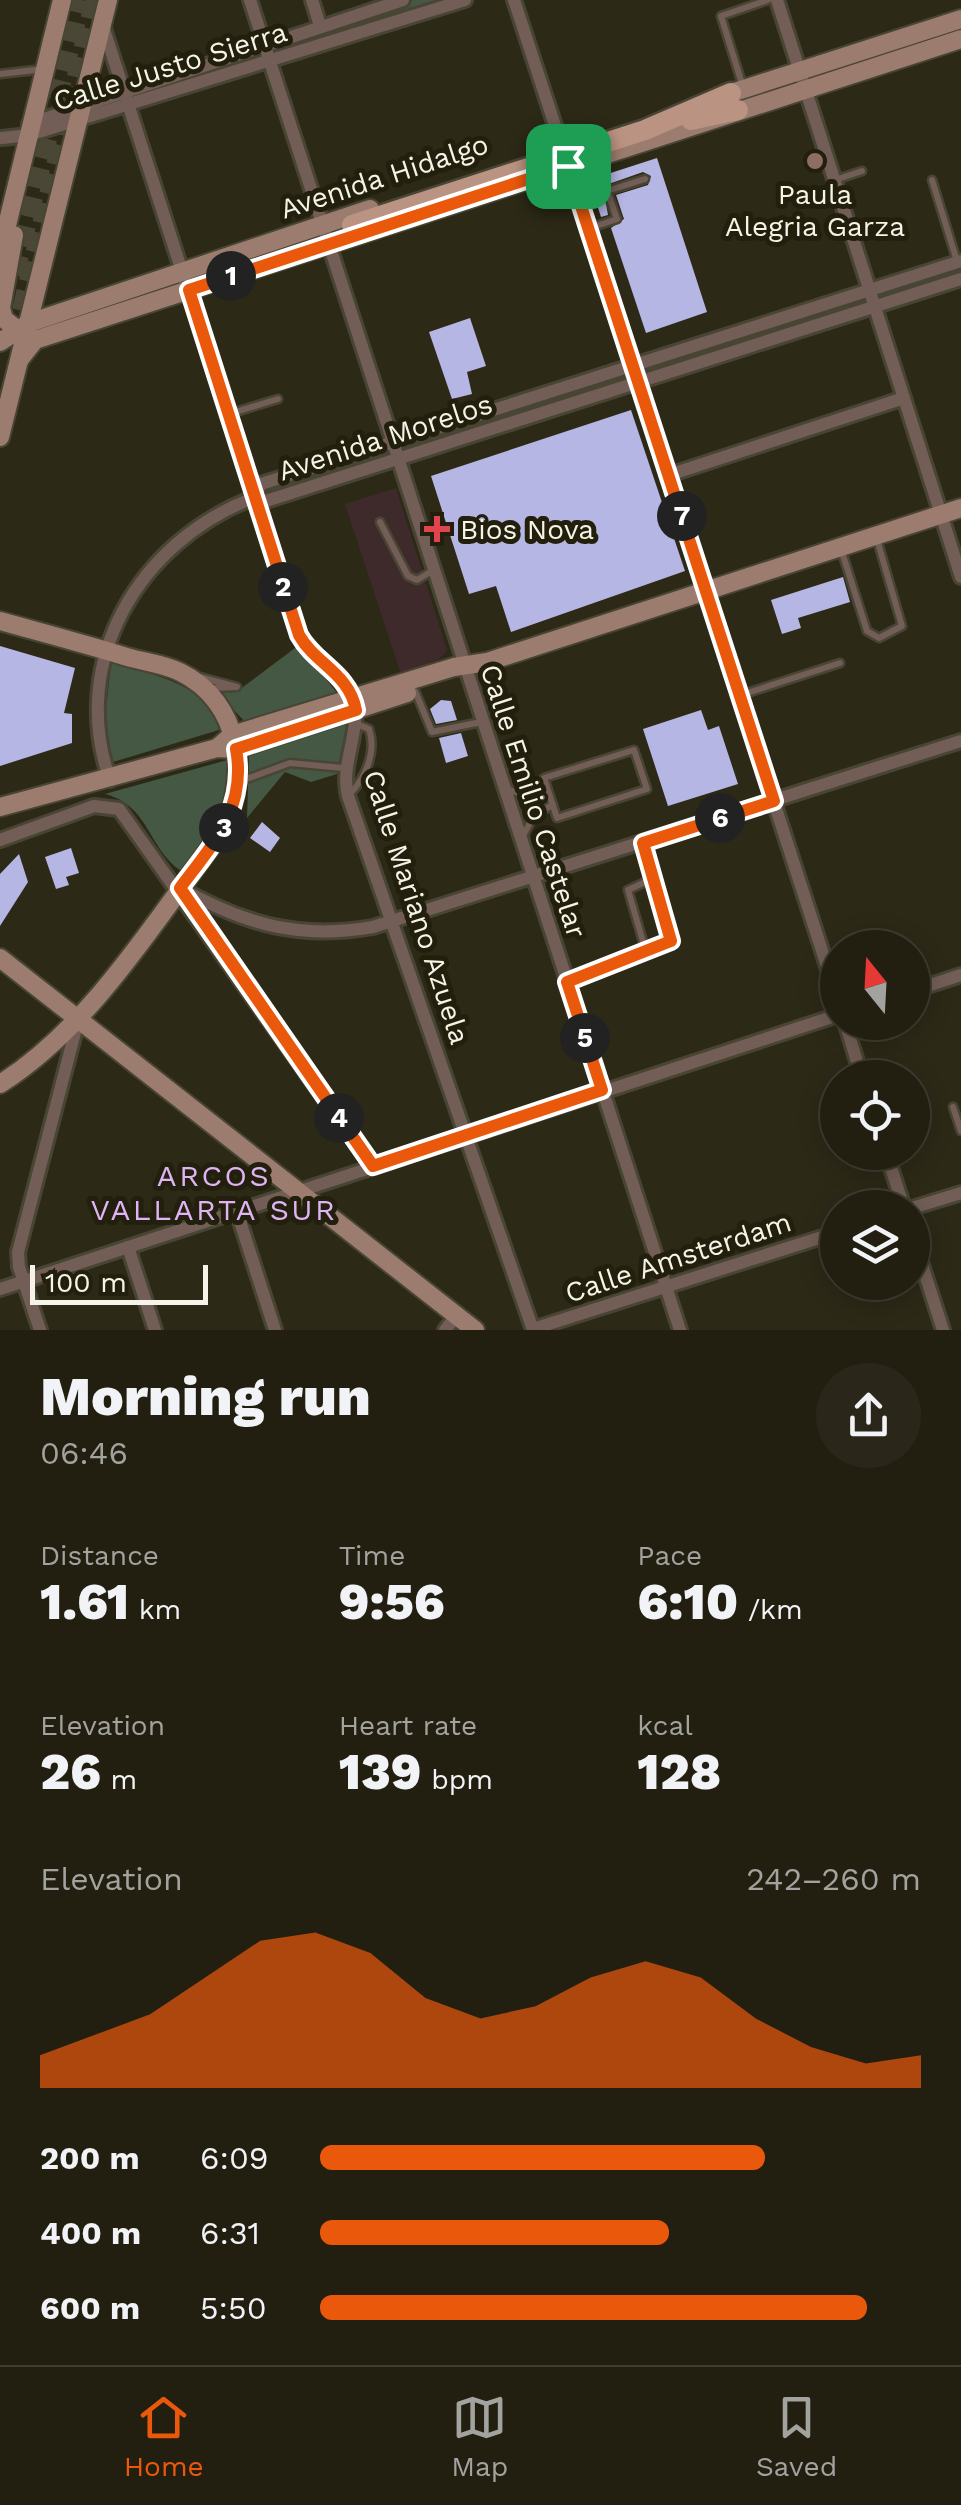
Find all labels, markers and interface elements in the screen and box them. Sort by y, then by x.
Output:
street label: Calle Justo Sierra [49,15,291,118]
pin [526,124,611,209]
street label: Avenida Hidalgo [276,127,492,226]
icon: arrive [541,139,596,194]
marker: Paula Alegria Garza [804,150,826,172]
place label: Paula Alegria Garza [725,178,905,243]
pin: 1 [206,251,256,301]
text: 1 [225,259,237,292]
street label: Avenida Morelos [274,387,496,488]
pin: 7 [657,491,707,541]
text: 7 [673,499,691,532]
place label: Bios Nova [460,513,594,546]
marker: Bios Nova [424,516,450,542]
pin: 2 [258,562,308,612]
text: 2 [275,570,291,603]
street label: Calle Emilio Castelar [474,660,593,942]
street label: Calle Mariano Azuela [357,766,476,1048]
pin: 6 [695,793,745,843]
text: 6 [711,801,729,834]
pin: 3 [199,803,249,853]
text: 3 [216,811,232,844]
north arrow [820,930,930,1040]
map controls [820,930,930,1300]
pin: 5 [560,1013,610,1063]
text: 5 [577,1021,593,1054]
button: locate [820,1060,930,1170]
pin: 4 [314,1093,364,1143]
text: 4 [330,1101,348,1134]
district label: ARCOS VALLARTA SUR [90,1158,338,1227]
button: layers [820,1190,930,1300]
street label: Calle Amsterdam [561,1205,795,1310]
scale bar [30,1260,208,1304]
text: 100 m [45,1266,127,1299]
button: share [816,1363,921,1468]
text: Morning run [40,1364,371,1428]
text: 06:46 [40,1434,128,1472]
text: Distance [40,1539,159,1572]
text: Time [339,1539,405,1572]
text: Pace [637,1539,702,1572]
text: 1.61 [40,1572,129,1631]
text: 9:56 [339,1572,445,1631]
text: 6:10 [637,1572,738,1631]
text: km [129,1593,181,1626]
text: /km [738,1593,803,1626]
text: Elevation [40,1709,165,1742]
text: Heart rate [339,1709,477,1742]
text: kcal [637,1709,693,1742]
text: 26 [40,1742,101,1801]
text: 139 [339,1742,422,1801]
text: 128 [637,1742,721,1801]
text: m [101,1763,137,1796]
text: bpm [422,1763,493,1796]
text: Elevation [40,1860,183,1898]
text: 242–260 m [746,1860,921,1898]
text: 200 m [40,2139,140,2177]
text: 6:09 [200,2139,269,2177]
text: 400 m [40,2214,141,2252]
text: 6:31 [200,2214,260,2252]
text: 600 m [40,2289,140,2327]
text: 5:50 [200,2289,267,2327]
tab: Home [124,2390,204,2483]
tab: Map [451,2390,508,2483]
tab: Saved [756,2390,837,2483]

